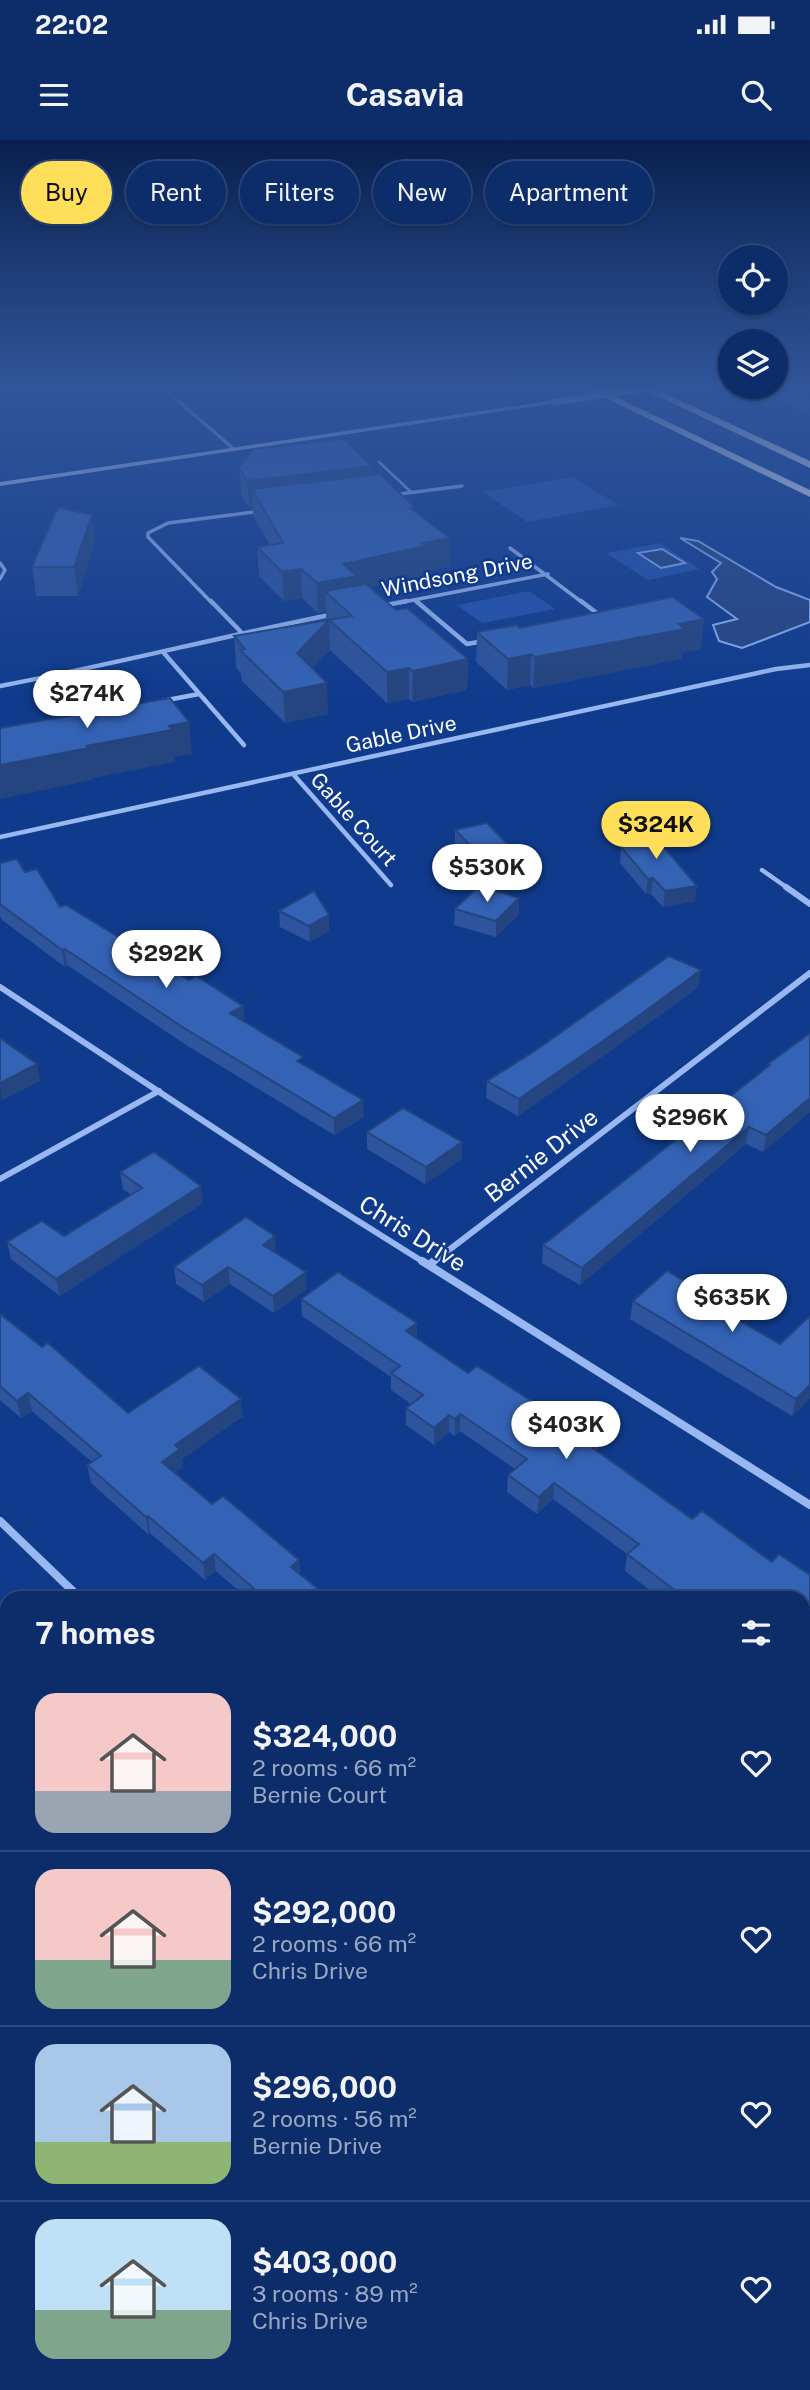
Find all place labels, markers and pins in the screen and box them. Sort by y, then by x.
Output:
pin: $274K [38,670,136,730]
pin: $324K [607,802,705,861]
pin: $530K [438,844,536,904]
pin: $292K [117,930,215,990]
pin: $296K [641,1094,739,1154]
pin: $635K [683,1274,781,1334]
pin: $403K [517,1402,615,1461]

